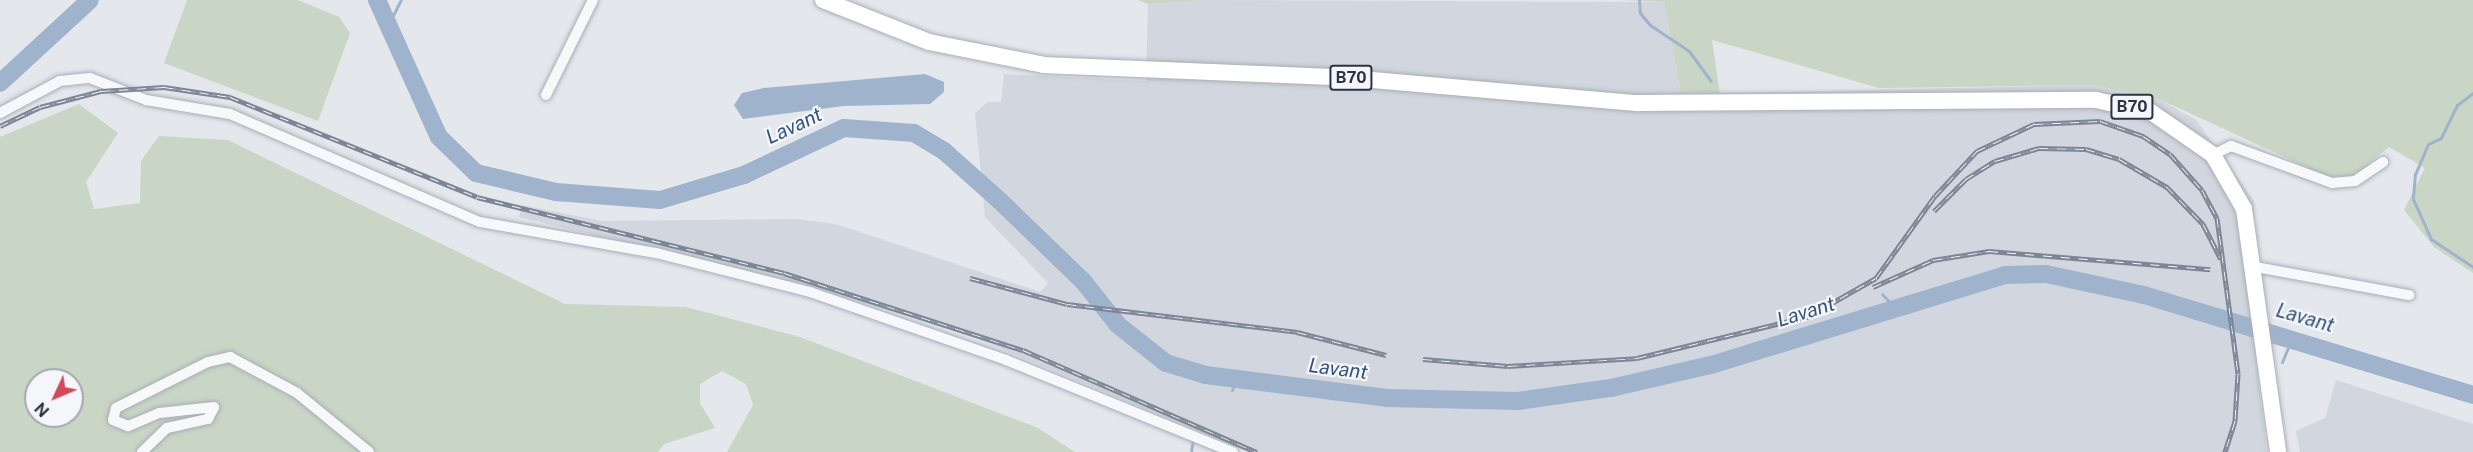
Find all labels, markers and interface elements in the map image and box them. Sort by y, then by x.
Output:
road number: B70 [1328,65,1374,91]
road number: B70 [2110,94,2154,120]
water label: Lavant [762,103,826,149]
water label: Lavant [1774,292,1838,332]
water label: Lavant [2273,298,2337,338]
water label: Lavant [1307,353,1369,385]
north arrow [24,368,84,428]
text: N [31,398,53,421]

